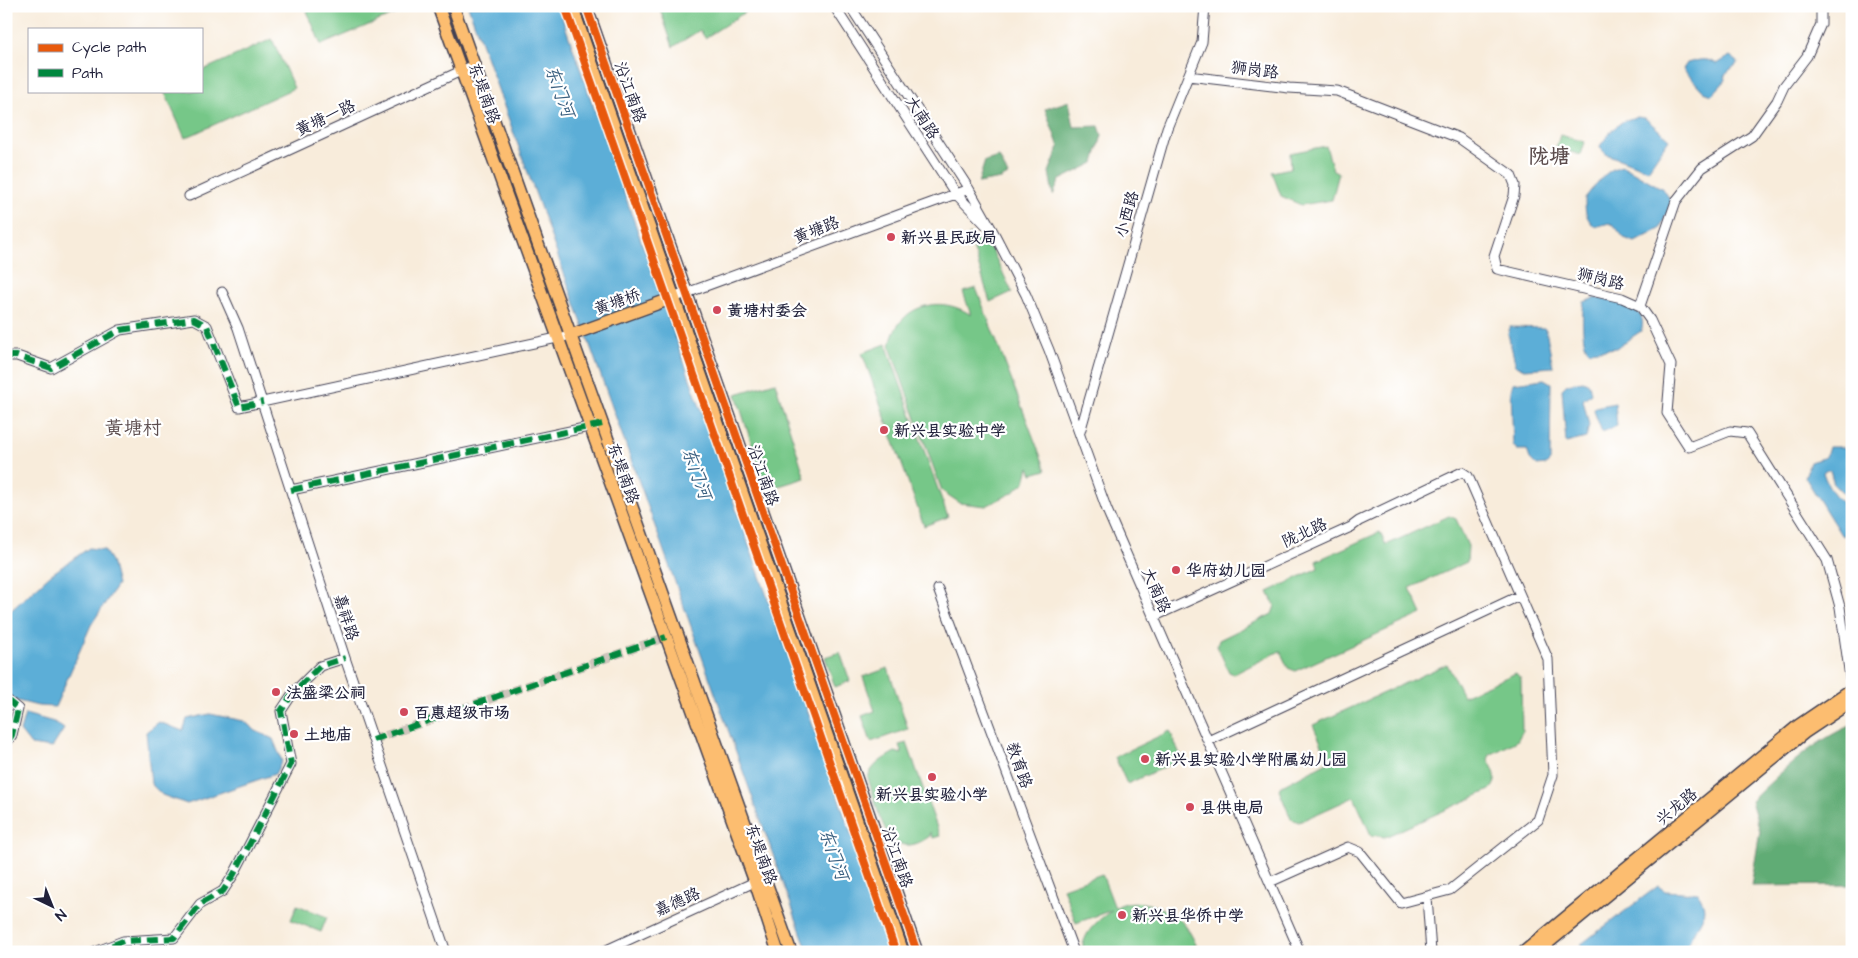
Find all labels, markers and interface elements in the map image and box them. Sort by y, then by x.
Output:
legend [28,28,202,92]
text: Cycle path [72,37,147,59]
street label: 狮岗路 [1230,56,1280,84]
street label: 沿江南路 [609,59,651,126]
street label: 东堤南路 [463,60,505,127]
water label: 东门河 [539,62,582,124]
text: Path [72,63,103,84]
street label: 大南路 [900,91,944,144]
street label: 黄塘一路 [292,94,359,141]
district label: 陇塘 [1528,142,1570,171]
street label: 小西路 [1110,188,1144,240]
street label: 黄塘路 [790,211,843,249]
place label: 新兴县民政局 [901,227,997,249]
marker: 新兴县民政局 [885,231,897,243]
street label: 狮岗路 [1575,262,1627,295]
street label: 黄塘桥 [591,283,644,320]
place label: 黄塘村委会 [727,300,807,322]
marker: 黄塘村委会 [711,304,723,316]
district label: 黄塘村 [104,415,162,442]
place label: 新兴县实验中学 [894,420,1006,442]
marker: 新兴县实验中学 [878,424,890,436]
street label: 东堤南路 [602,440,644,507]
street label: 沿江南路 [742,441,784,509]
water label: 东门河 [676,444,719,506]
street label: 陇北路 [1278,513,1331,553]
place label: 华府幼儿园 [1186,560,1266,582]
street label: 大南路 [1136,564,1176,617]
marker: 华府幼儿园 [1170,564,1182,576]
street label: 嘉祥路 [328,591,364,644]
place label: 法盛梁公祠 [286,682,366,704]
marker: 法盛梁公祠 [270,686,282,698]
place label: 百惠超级市场 [414,702,510,724]
marker: 百惠超级市场 [398,706,410,718]
place label: 土地庙 [304,724,352,746]
marker: 土地庙 [288,728,300,740]
street label: 教育路 [1001,739,1038,792]
place label: 新兴县实验小学附属幼儿园 [1155,749,1347,771]
marker: 新兴县实验小学附属幼儿园 [1139,753,1151,765]
marker: 新兴县实验小学 [926,771,938,783]
street label: 兴龙路 [1651,783,1702,831]
place label: 新兴县实验小学 [876,784,988,806]
place label: 县供电局 [1200,797,1264,819]
marker: 县供电局 [1184,801,1196,813]
street label: 东堤南路 [740,821,782,888]
street label: 沿江南路 [876,823,918,891]
water label: 东门河 [813,825,856,887]
north arrow [28,880,78,930]
street label: 嘉德路 [651,882,704,922]
text: N [50,904,70,925]
place label: 新兴县华侨中学 [1132,905,1244,927]
marker: 新兴县华侨中学 [1116,909,1128,921]

